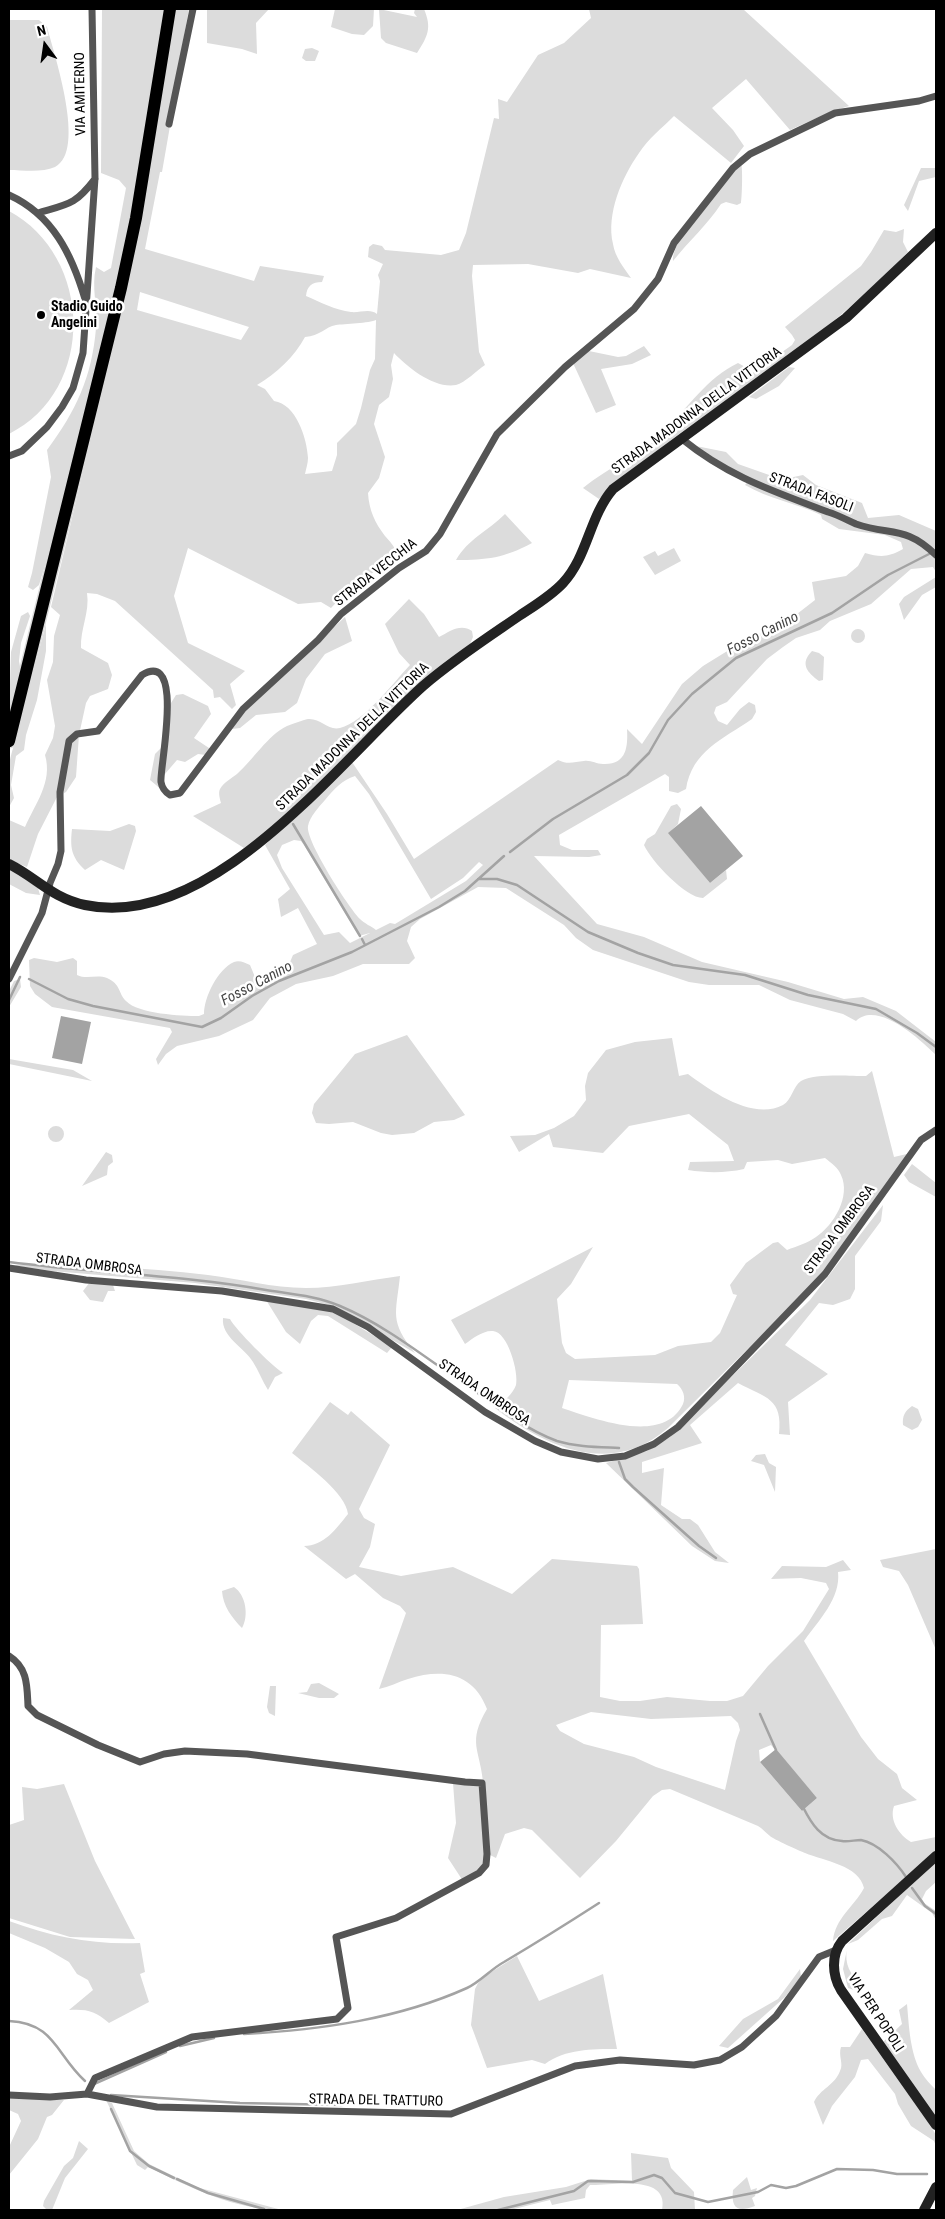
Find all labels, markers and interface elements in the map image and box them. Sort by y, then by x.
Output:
north arrow [20,20,70,70]
text: N [35,22,47,39]
street label: VIA AMITERNO [72,52,90,136]
place label: Stadio Guido Angelini [51,299,123,332]
marker: Stadio Guido Angelini [35,309,47,321]
street label: STRADA MADONNA DELLA VITTORIA [609,344,785,478]
street label: STRADA FASOLI [767,469,855,517]
street label: STRADA VECCHIA [331,536,421,610]
water label: Fosso Canino [724,608,802,660]
street label: STRADA MADONNA DELLA VITTORIA [273,659,433,815]
water label: Fosso Canino [218,958,296,1010]
street label: STRADA OMBROSA [801,1182,879,1278]
street label: STRADA OMBROSA [35,1250,143,1280]
street label: STRADA OMBROSA [435,1356,533,1430]
street label: VIA PER POPOLI [843,1970,907,2056]
street label: STRADA DEL TRATTURO [309,2091,443,2111]

